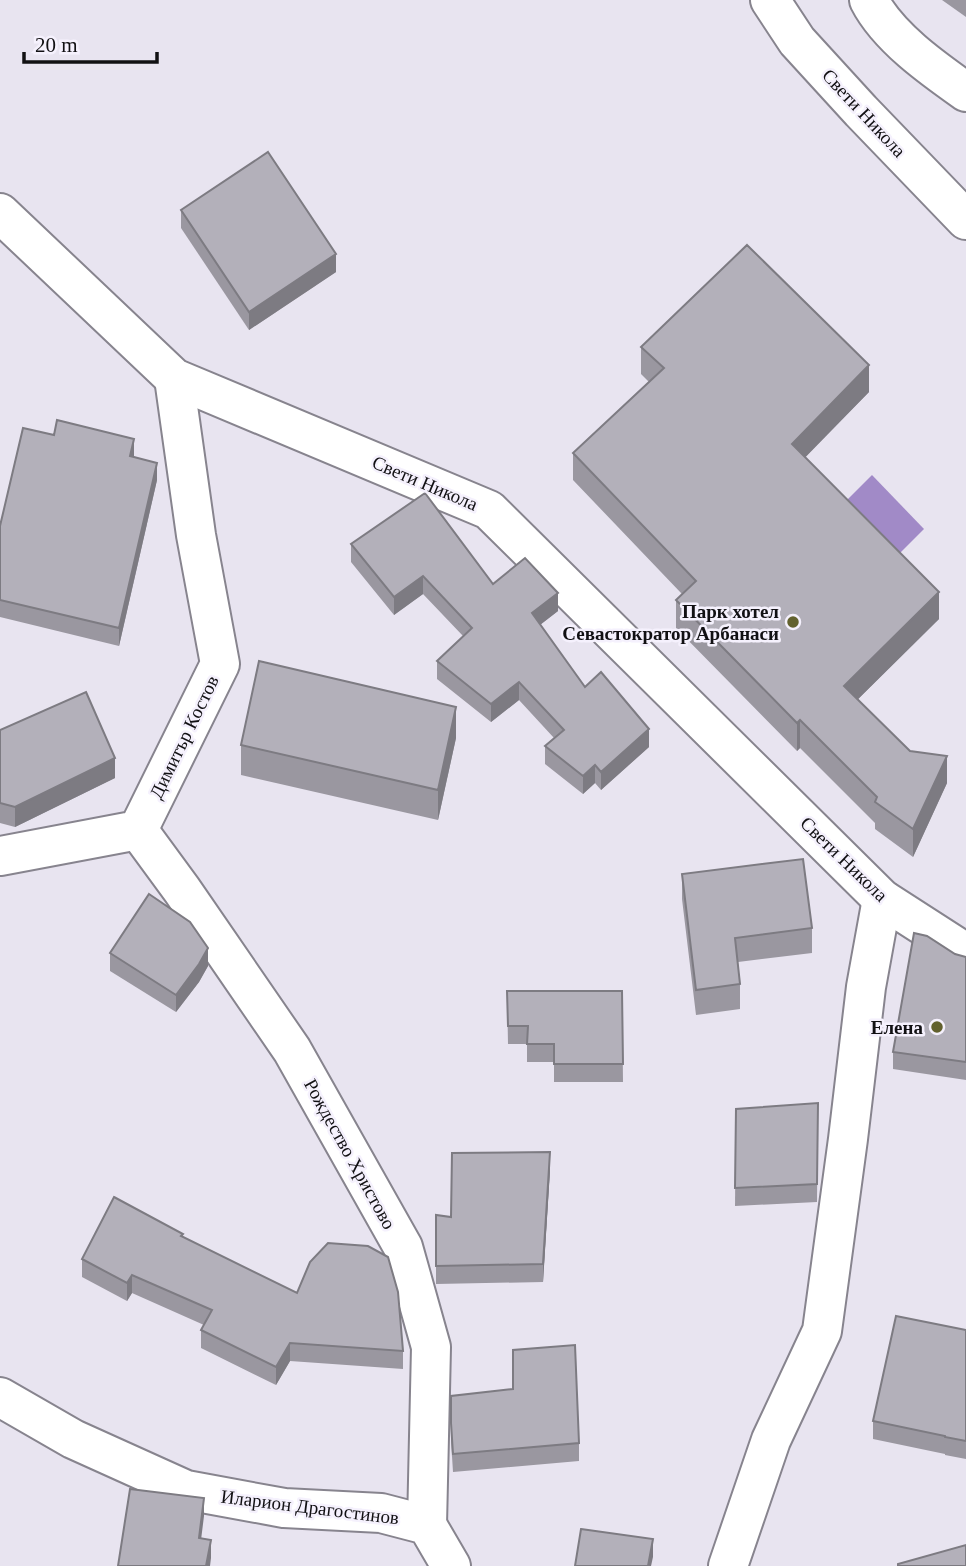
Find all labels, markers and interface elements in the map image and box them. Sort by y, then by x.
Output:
scale bar [24,21,158,65]
text: 20 m [35,33,78,57]
street label: Свети Никола [818,65,910,162]
street label: Свети Никола [369,451,481,515]
place label: Парк хотел Севастократор Арбанаси [562,601,779,644]
marker: Парк хотел Севастократор Арбанаси [785,614,801,630]
street label: Димитър Костов [145,672,223,802]
street label: Свети Никола [796,812,892,906]
place label: Елена [871,1017,923,1038]
marker: Елена [929,1019,945,1035]
street label: Рождество Христово [300,1075,400,1233]
street label: Иларион Драгостинов [220,1486,400,1528]

